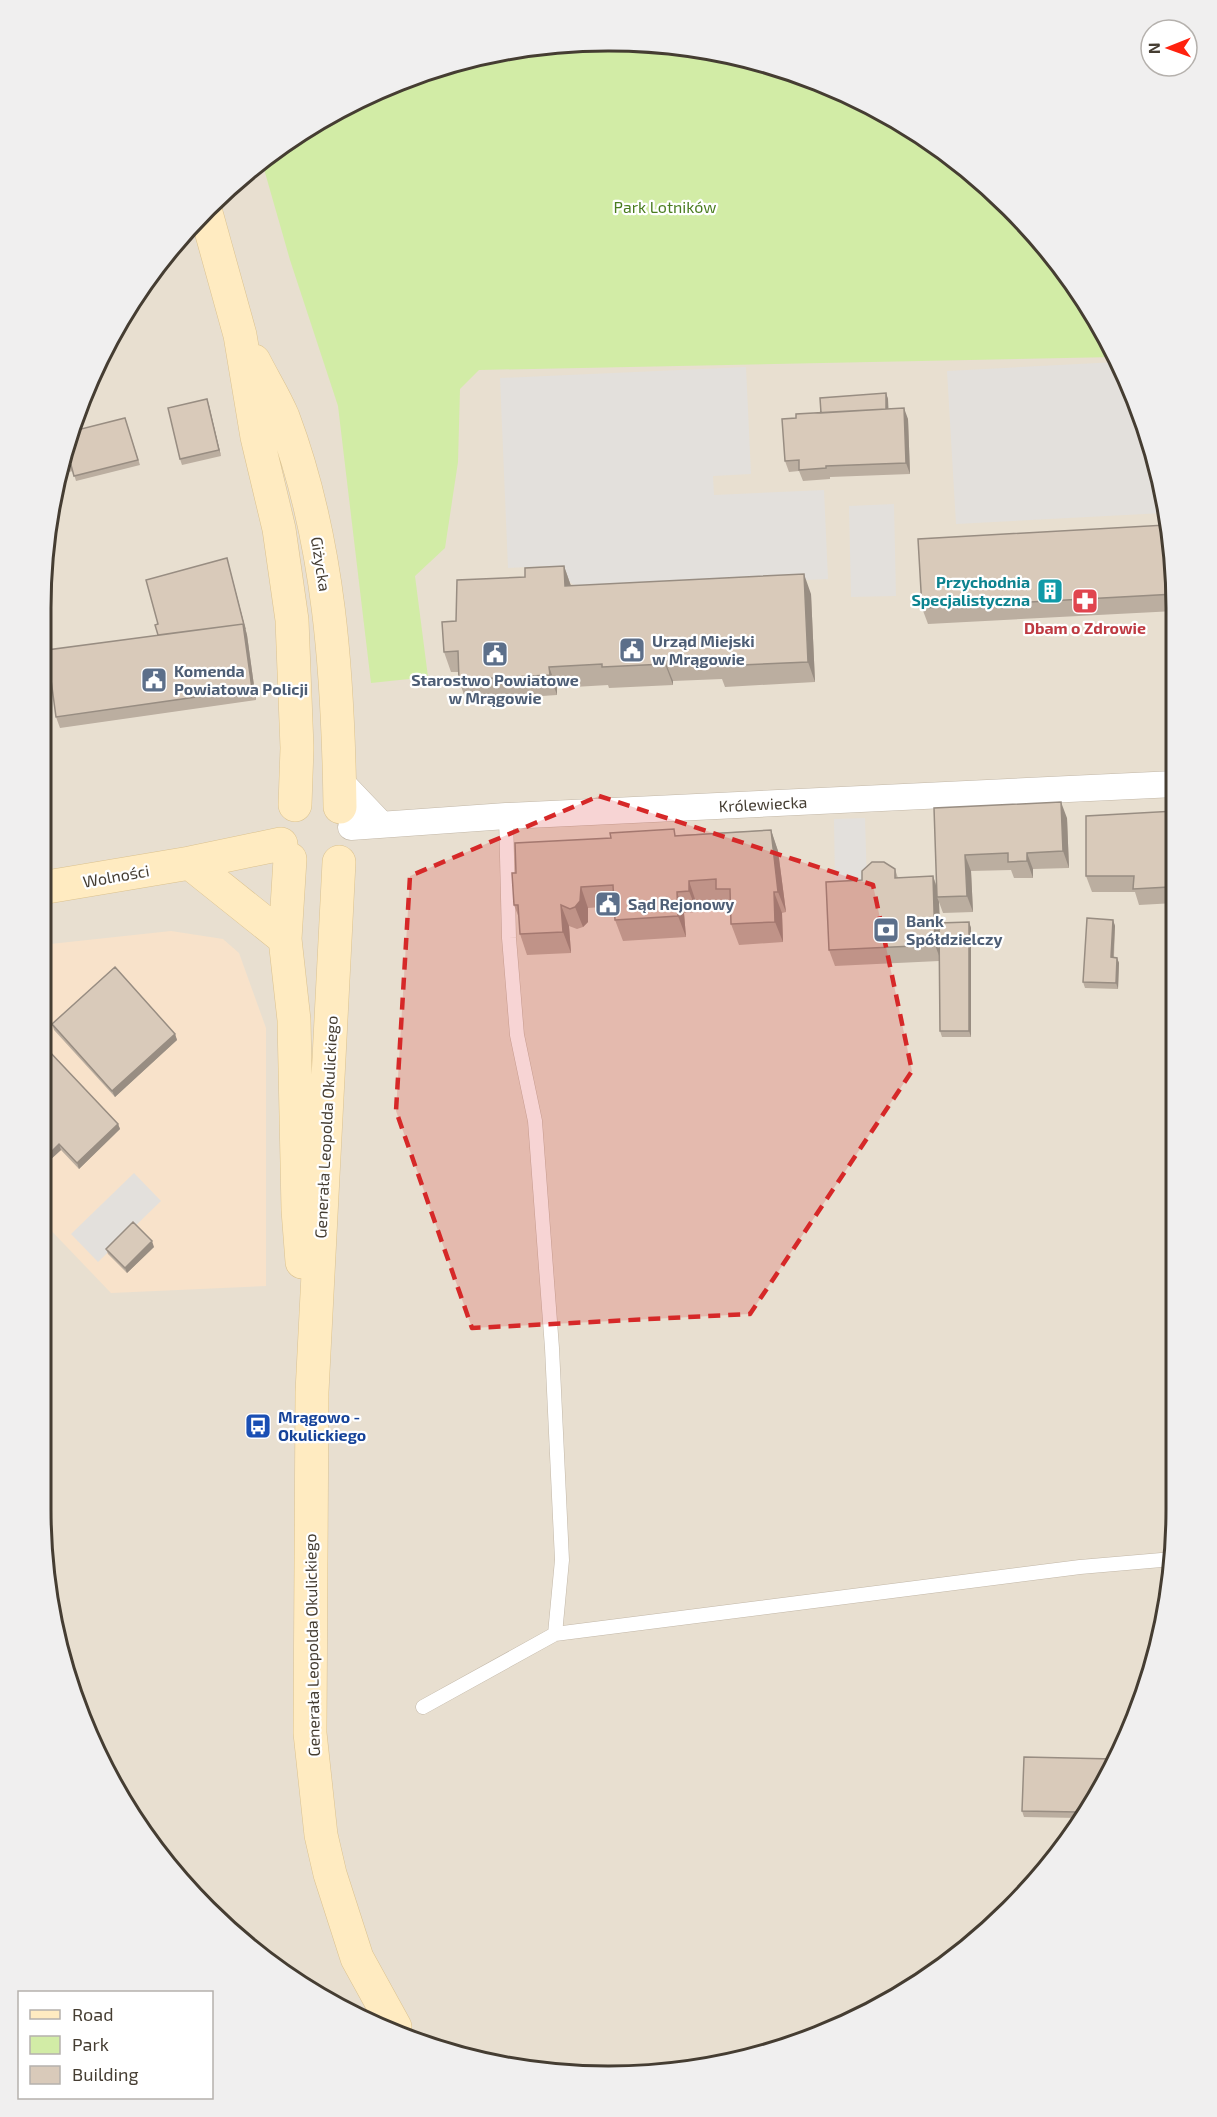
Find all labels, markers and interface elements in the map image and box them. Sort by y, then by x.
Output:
north arrow [1139,18,1199,78]
text: N [1144,42,1163,54]
park label: Park Lotników [614,197,716,216]
street label: Giżycka [308,535,335,593]
place label: Przychodnia Specjalistyczna [911,572,1030,610]
building icon: Przychodnia Specjalistyczna [1035,576,1065,606]
pharmacy icon: Dbam o Zdrowie [1070,586,1100,616]
place label: Dbam o Zdrowie [1024,618,1146,637]
place label: Urząd Miejski w Mrągowie [652,631,755,668]
public building icon: Urząd Miejski w Mrągowie [617,635,647,665]
public building icon: Starostwo Powiatowe w Mrągowie [480,639,510,669]
place label: Komenda Powiatowa Policji [174,661,308,698]
public building icon: Komenda Powiatowa Policji [139,665,169,695]
place label: Starostwo Powiatowe w Mrągowie [411,670,579,707]
street label: Królewiecka [718,792,808,815]
street label: Wolności [81,860,151,891]
public building icon: Sąd Rejonowy [593,889,623,919]
place label: Sąd Rejonowy [628,894,734,914]
place label: Bank Spółdzielczy [906,911,1002,949]
bank icon: Bank Spółdzielczy [871,915,901,945]
street label: Generała Leopolda Okulickiego [310,1015,341,1239]
place label: Mrągowo - Okulickiego [278,1407,366,1444]
bus stop icon: Mrągowo - Okulickiego [243,1411,273,1441]
street label: Generała Leopolda Okulickiego [300,1533,323,1757]
legend [18,1991,213,2099]
text: Road [72,2003,113,2025]
text: Park [72,2033,109,2055]
text: Building [72,2063,139,2085]

